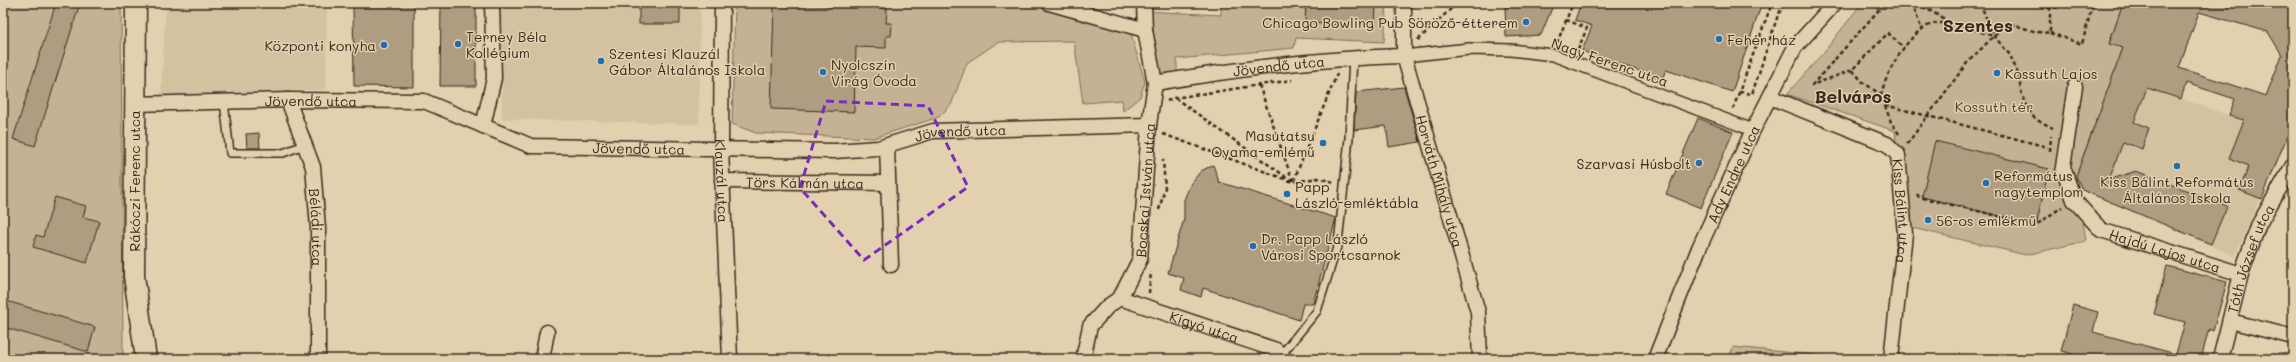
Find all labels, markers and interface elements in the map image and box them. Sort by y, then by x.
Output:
place label: Chicago Bowling Pub Söröző-étterem [1262,13,1518,32]
district label: Szentes [1943,13,2013,37]
marker: Chicago Bowling Pub Söröző-étterem [1521,17,1531,27]
place label: Terney Béla Kollégium [466,27,547,62]
place label: Fehér ház [1727,30,1796,49]
street label: Nagy Ferenc utca [1549,33,1671,91]
marker: Fehér ház [1714,34,1724,44]
place label: Központi konyha [264,36,376,55]
marker: Terney Béla Kollégium [453,39,463,49]
marker: Központi konyha [379,40,389,50]
place label: Szentesi Klauzál Gábor Általános Iskola [609,44,765,79]
street label: Jövendő utca [1232,51,1325,80]
place label: Nyolcszín Virág Óvoda [831,55,917,90]
marker: Szentesi Klauzál Gábor Általános Iskola [596,56,606,66]
place label: Kossuth Lajos [2005,64,2098,83]
marker: Nyolcszín Virág Óvoda [818,67,828,77]
marker: Kossuth Lajos [1992,68,2002,78]
district label: Belváros [1814,84,1892,108]
street label: Jövendő utca [265,90,357,110]
park label: Kossuth tér [1955,97,2033,116]
street label: Rákóczi Ferenc utca [125,110,144,252]
street label: Horváth Mihály utca [1412,112,1468,250]
street label: Jövendő utca [912,119,1007,146]
street label: Ady Endre utca [1702,121,1764,226]
street label: Bocskai István utca [1131,122,1159,258]
place label: Masutatsu Oyama-emlémű [1211,126,1315,161]
street label: Jövendő utca [593,138,685,158]
marker: Masutatsu Oyama-emlémű [1318,138,1328,148]
street label: Klauzál utca [711,139,734,223]
place label: Szarvasi Húsbolt [1577,154,1691,173]
marker: Szarvasi Húsbolt [1694,158,1704,168]
street label: Kiss Bálint utca [1889,158,1915,265]
marker: Kiss Bálint Református Általános Iskola [2172,161,2182,171]
place label: Református nagytemplom [1994,166,2084,201]
street label: Törs Kálmán utca [746,172,864,192]
place label: Kiss Bálint Református Általános Iskola [2100,172,2254,207]
place label: Papp László-emléktábla [1295,177,1419,212]
marker: Református nagytemplom [1981,178,1991,188]
street label: Béládi utca [305,188,328,266]
marker: Papp László-emléktábla [1282,189,1292,199]
street label: Tóth József utca [2222,200,2278,315]
place label: 56-os emlékmű [1936,211,2036,230]
marker: 56-os emlékmű [1923,215,1933,225]
street label: Hajdú Lajos utca [2107,224,2223,276]
place label: Dr. Papp László Városi Sportcsarnok [1261,229,1401,264]
marker: Dr. Papp László Városi Sportcsarnok [1248,241,1258,251]
street label: Kígyó utca [1167,306,1242,347]

